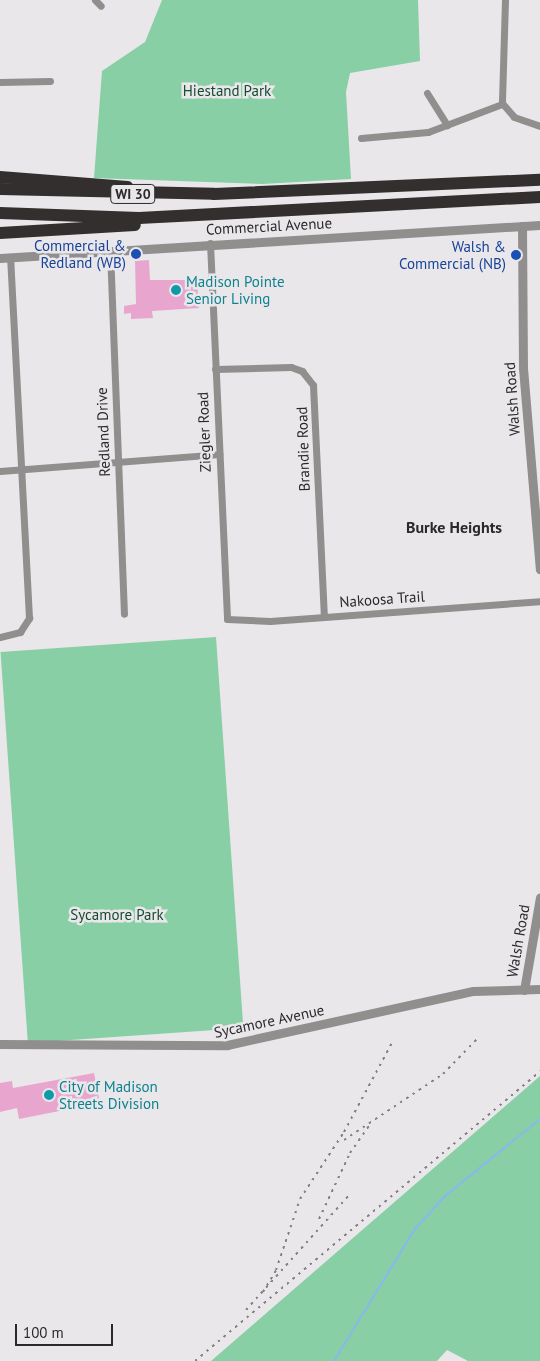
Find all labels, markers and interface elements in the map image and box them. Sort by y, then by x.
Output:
park label: Hiestand Park [183,82,271,100]
road number: WI 30 [109,182,157,205]
street label: Commercial Avenue [205,214,333,238]
place label: Commercial & Redland (WB) [34,236,126,271]
place label: Walsh & Commercial (NB) [399,237,506,272]
marker: Commercial & Redland (WB) [130,248,142,260]
marker: Walsh & Commercial (NB) [510,249,522,261]
place label: Madison Pointe Senior Living [186,272,285,307]
marker: Madison Pointe Senior Living [170,284,182,296]
street label: Walsh Road [500,362,524,436]
street label: Redland Drive [92,387,114,477]
street label: Ziegler Road [194,391,214,473]
street label: Brandie Road [293,406,313,492]
district label: Burke Heights [406,517,502,537]
street label: Nakoosa Trail [338,587,426,611]
street label: Walsh Road [503,903,533,979]
park label: Sycamore Park [70,906,164,924]
street label: Sycamore Avenue [212,1000,326,1042]
place label: City of Madison Streets Division [59,1077,159,1112]
marker: City of Madison Streets Division [43,1089,55,1101]
scale bar [18,1314,115,1346]
text: 100 m [23,1323,64,1342]

